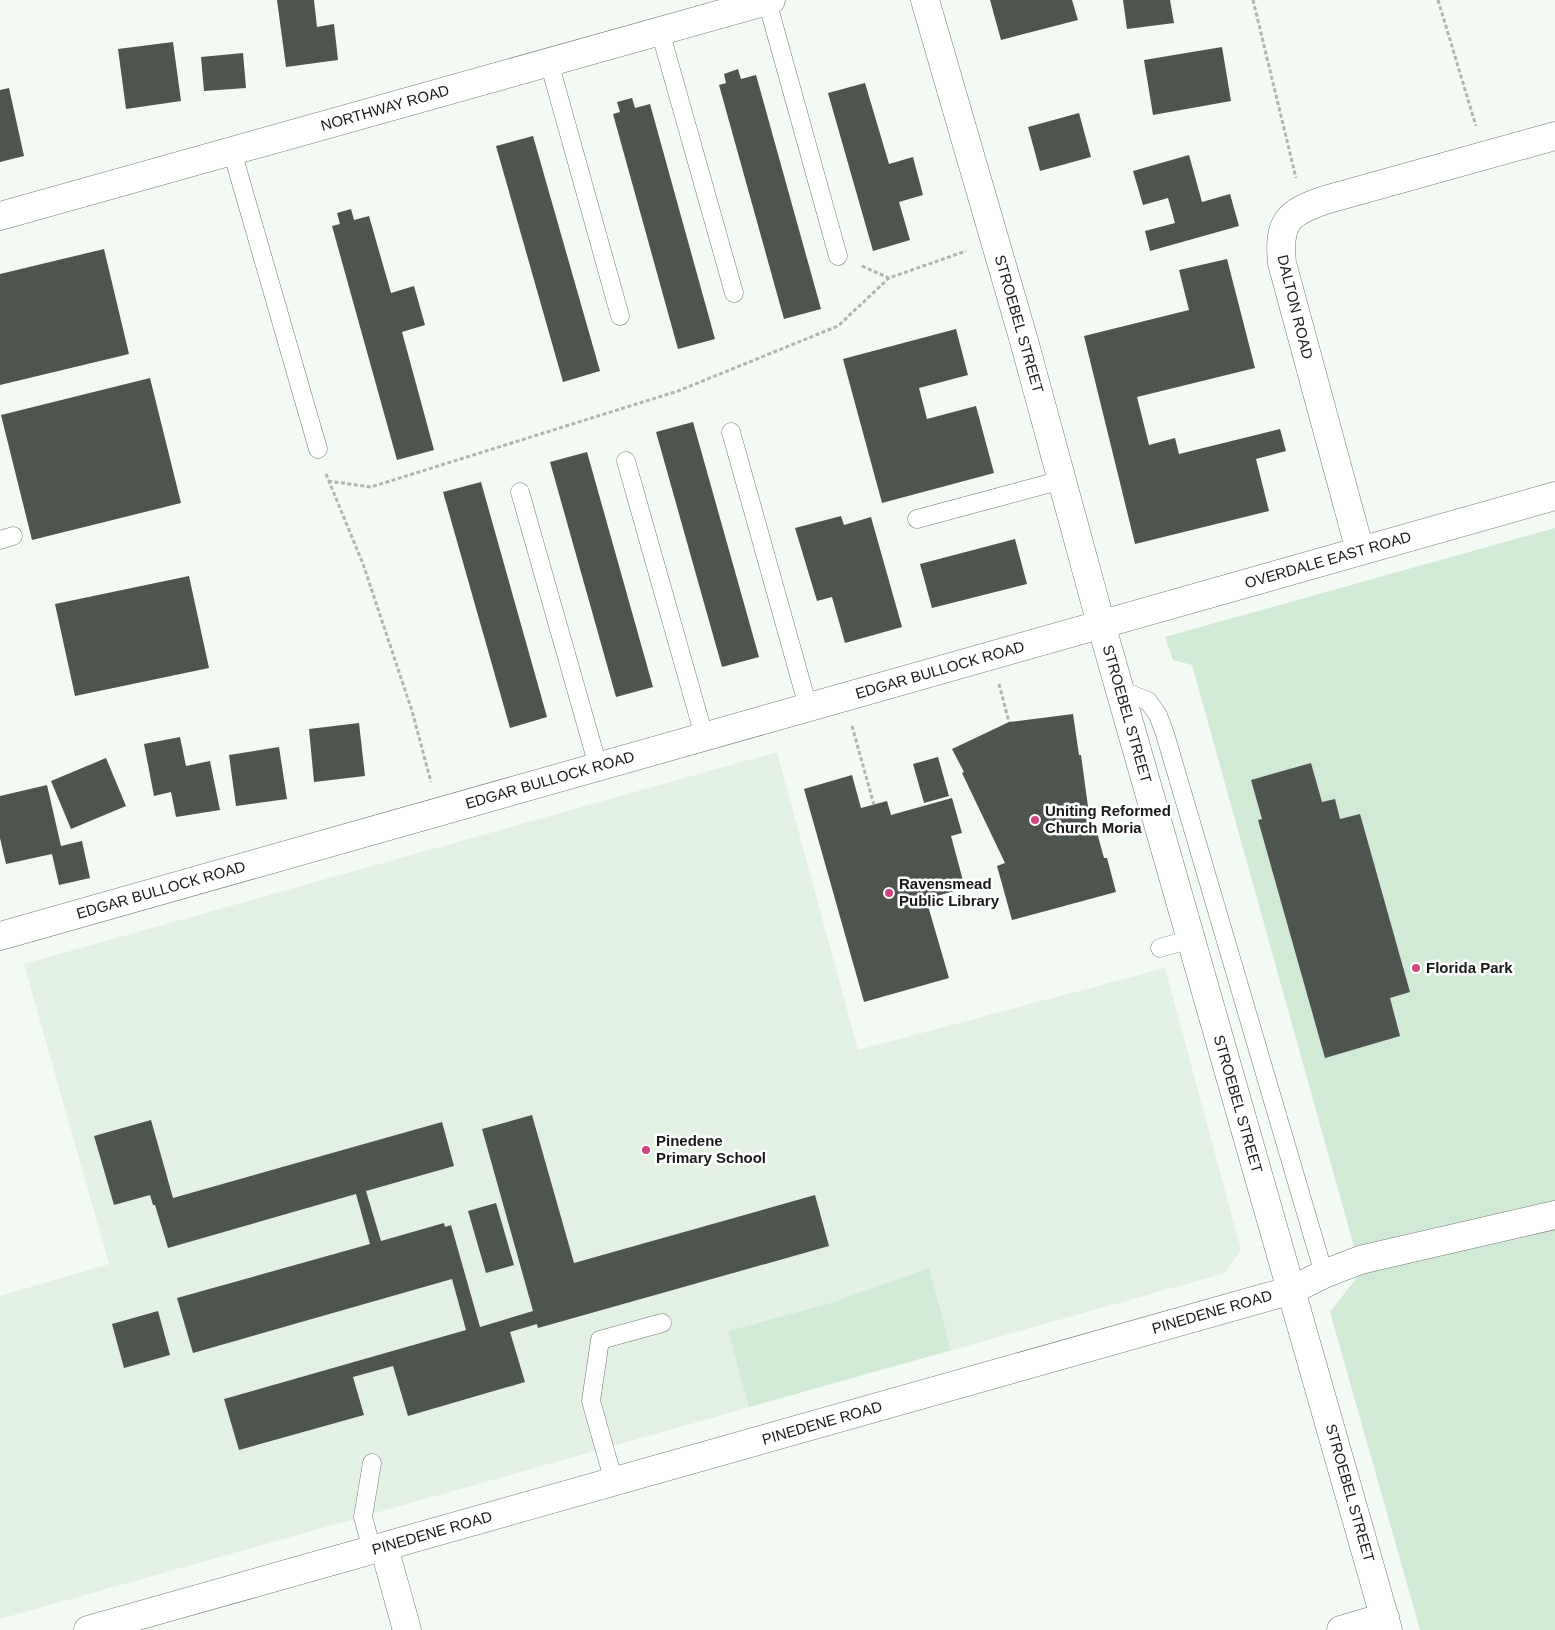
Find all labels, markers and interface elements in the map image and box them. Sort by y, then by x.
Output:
street label: NORTHWAY ROAD [319,81,451,134]
street label: STROEBEL STREET [992,253,1047,395]
street label: DALTON ROAD [1274,253,1317,361]
street label: OVERDALE EAST ROAD [1243,528,1413,591]
street label: EDGAR BULLOCK ROAD [853,637,1026,702]
street label: STROEBEL STREET [1100,643,1155,785]
street label: EDGAR BULLOCK ROAD [463,747,636,812]
place label: Uniting Reformed Church Moria [1045,802,1171,836]
marker: Uniting Reformed Church Moria [1029,814,1041,826]
street label: EDGAR BULLOCK ROAD [74,857,247,922]
place label: Ravensmead Public Library [899,875,1000,909]
marker: Ravensmead Public Library [883,887,895,899]
place label: Florida Park [1426,959,1513,976]
marker: Florida Park [1410,962,1422,974]
street label: STROEBEL STREET [1211,1033,1266,1175]
place label: Pinedene Primary School [656,1132,766,1166]
marker: Pinedene Primary School [640,1144,652,1156]
street label: PINEDENE ROAD [1150,1286,1274,1337]
street label: PINEDENE ROAD [760,1397,884,1448]
street label: STROEBEL STREET [1323,1422,1378,1564]
street label: PINEDENE ROAD [370,1507,494,1558]

